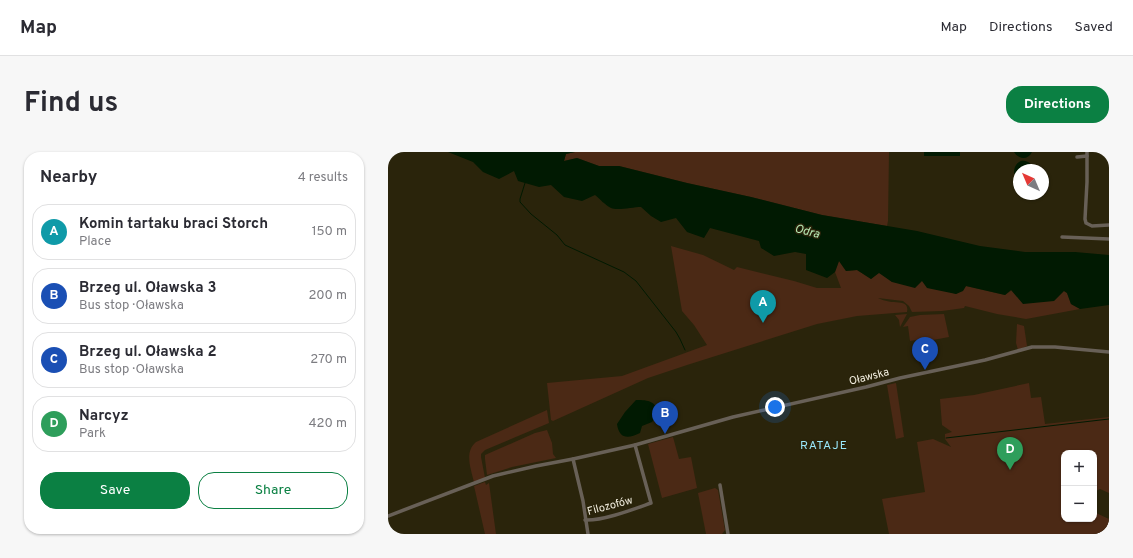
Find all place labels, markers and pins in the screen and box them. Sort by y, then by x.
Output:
pin: A [750,290,776,323]
pin: C [912,337,938,370]
pin: B [652,401,678,434]
pin: D [997,437,1023,470]

